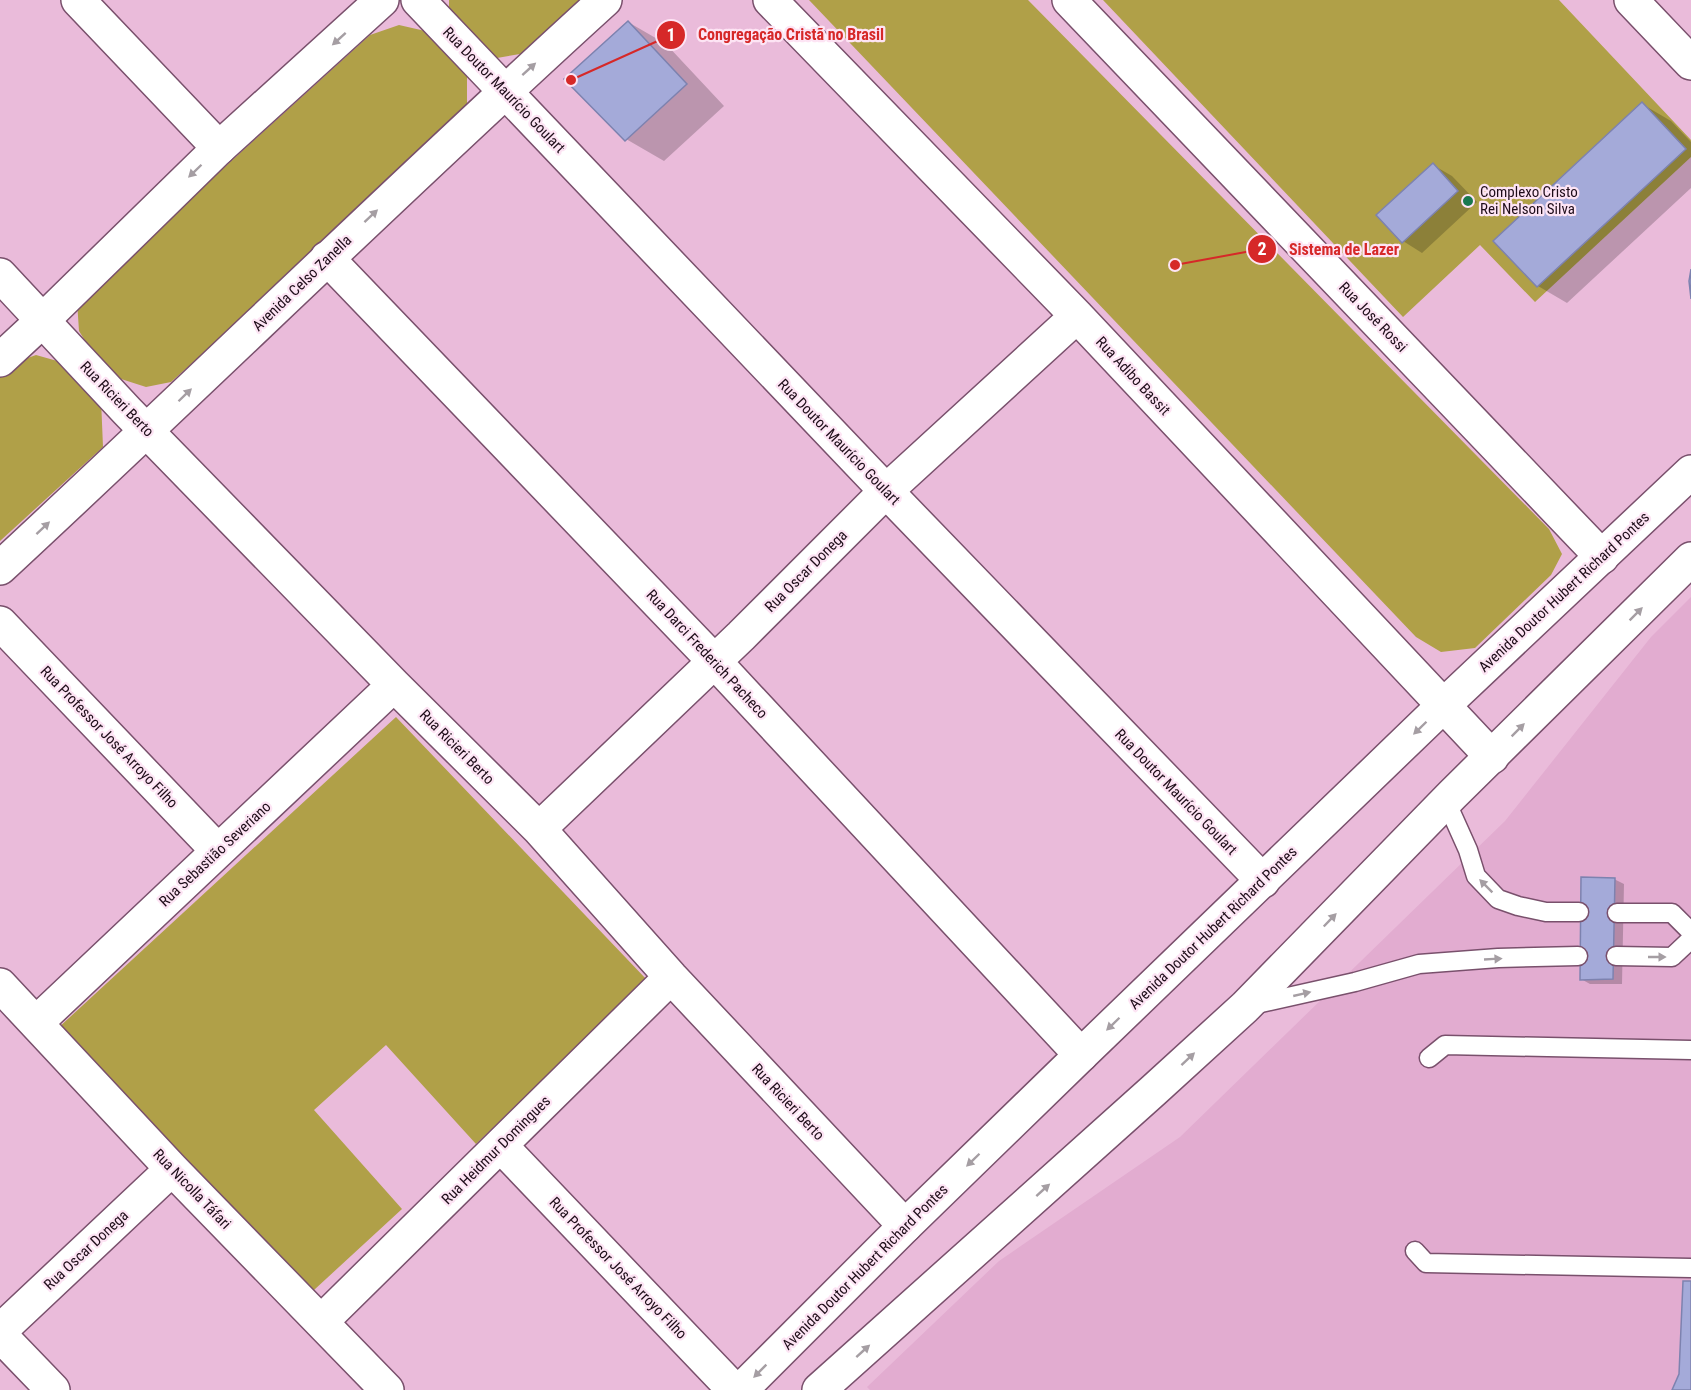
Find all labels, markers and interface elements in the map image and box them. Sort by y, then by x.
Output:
callout: Congregação Cristã no Brasil [656,18,896,52]
street label: Rua Doutor Maurício Goulart [439,23,569,157]
text: 1 [666,24,676,45]
text: Congregação Cristã no Brasil [698,25,884,44]
one-way arrow [332,32,347,45]
one-way arrow [522,62,537,76]
one-way arrow [188,164,203,178]
place label: Complexo Cristo Rei Nelson Silva [1480,183,1578,218]
marker: Complexo Cristo Rei Nelson Silva [1461,194,1475,208]
one-way arrow [364,209,379,223]
street label: Avenida Celso Zanella [249,231,355,335]
callout: Sistema de Lazer [1247,232,1411,266]
text: 2 [1257,238,1267,259]
text: Sistema de Lazer [1289,240,1399,259]
street label: Rua José Rossi [1335,278,1411,356]
street label: Rua Adibo Bassit [1092,333,1174,419]
street label: Rua Ricieri Berto [76,357,158,441]
street label: Rua Doutor Maurício Goulart [774,375,904,509]
one-way arrow [178,388,193,402]
street label: Avenida Doutor Hubert Richard Pontes [1475,508,1653,676]
one-way arrow [35,522,50,535]
street label: Rua Oscar Donega [761,526,851,616]
street label: Rua Darci Frederich Pacheco [643,586,771,722]
one-way arrow [1628,607,1643,621]
street label: Rua Professor José Arroyo Filho [37,662,181,812]
street label: Rua Ricieri Berto [416,706,498,788]
one-way arrow [1412,721,1427,735]
one-way arrow [1511,724,1525,738]
street label: Rua Doutor Maurício Goulart [1111,725,1241,859]
street label: Rua Sebastião Severiano [155,798,275,910]
street label: Avenida Doutor Hubert Richard Pontes [1125,843,1301,1013]
one-way arrow [1479,880,1493,894]
one-way arrow [1322,913,1336,927]
one-way arrow [1647,952,1666,962]
one-way arrow [1483,954,1502,964]
one-way arrow [1293,989,1312,998]
one-way arrow [1106,1017,1121,1031]
one-way arrow [1180,1053,1195,1066]
street label: Rua Ricieri Berto [748,1060,828,1144]
street label: Rua Heidmur Domingues [438,1092,554,1208]
street label: Rua Nicolla Táfari [149,1145,235,1233]
one-way arrow [967,1152,981,1166]
street label: Avenida Doutor Hubert Richard Pontes [778,1180,952,1354]
one-way arrow [1035,1184,1050,1197]
street label: Rua Professor José Arroyo Filho [546,1193,690,1343]
street label: Rua Oscar Donega [40,1206,132,1294]
one-way arrow [855,1345,870,1358]
one-way arrow [753,1364,767,1378]

